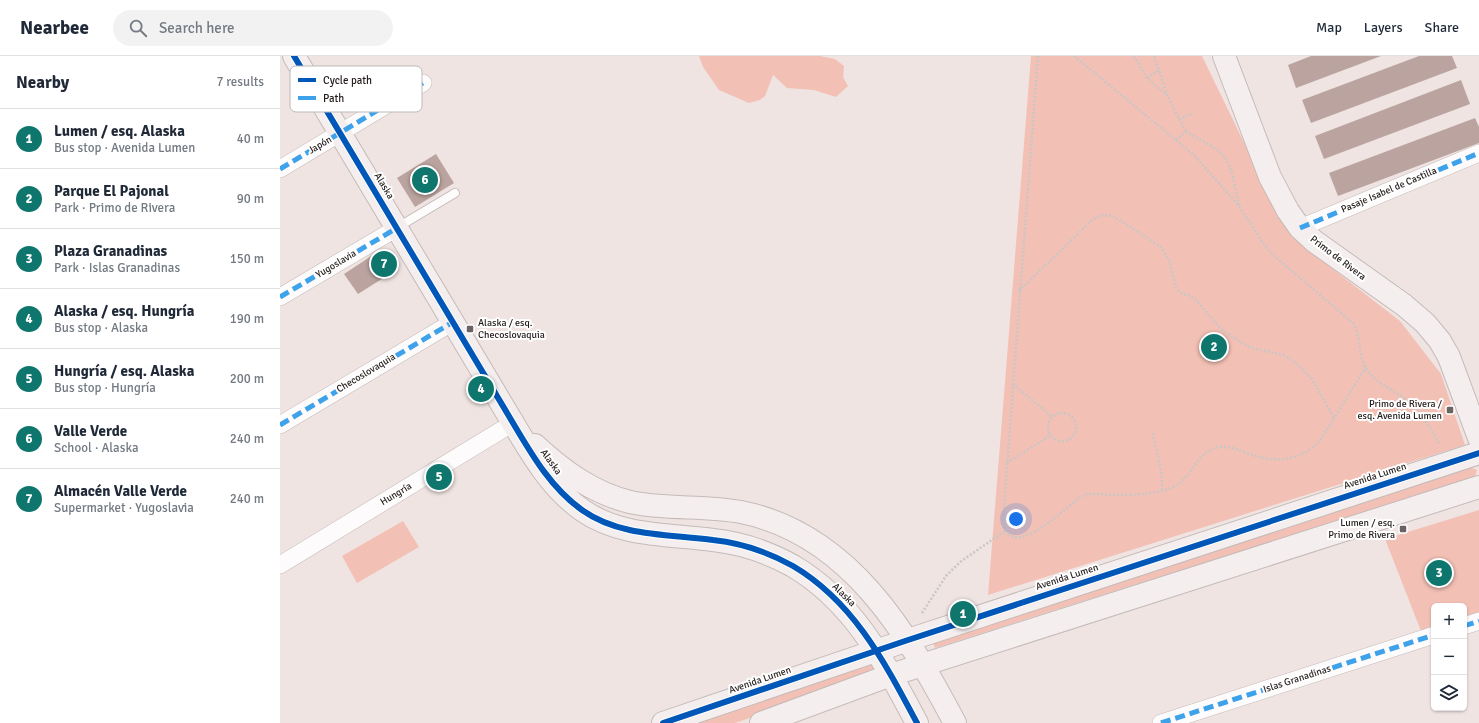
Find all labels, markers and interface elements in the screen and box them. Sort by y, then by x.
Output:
search box [113,10,393,46]
text: Nearbee [20,16,89,40]
icon: search [127,17,149,39]
text: Search here [159,19,235,37]
text: Map [1316,19,1342,36]
text: Layers [1364,19,1403,36]
text: Share [1425,19,1459,36]
legend [290,66,422,112]
text: Nearby [16,72,69,93]
text: 7 results [216,74,264,90]
text: Cycle path [323,74,372,87]
text: Path [323,92,344,105]
text: Lumen / esq. Alaska [54,122,185,140]
text: 1 [25,131,33,147]
text: 40 m [237,131,264,147]
street label: Japón [306,133,334,157]
text: Bus stop · Avenida Lumen [54,140,195,156]
street label: Pasaje Isabel de Castilla [1339,164,1439,216]
pin: 6 [412,165,438,195]
street label: Alaska [372,171,396,201]
text: Parque El Pajonal [54,182,169,200]
text: 2 [25,191,33,207]
text: 90 m [237,191,264,207]
text: Park · Primo de Rivera [54,200,175,216]
street label: Primo de Rivera [1308,233,1368,283]
text: Plaza Granadinas [54,242,167,260]
street label: Yugoslavia [314,247,358,281]
pin: 7 [371,249,397,279]
text: 3 [25,251,33,267]
text: 150 m [230,251,264,267]
text: Park · Islas Granadinas [54,260,180,276]
text: Alaska / esq. Hungría [54,302,194,320]
text: 4 [25,311,33,327]
text: 190 m [230,311,264,327]
place label: Alaska / esq. Checoslovaquia [478,317,545,341]
text: Bus stop · Alaska [54,320,148,336]
marker: Alaska / esq. Checoslovaquia [465,324,475,334]
pin: 2 [1201,332,1227,362]
street label: Checoslovaquia [334,351,398,395]
text: Hungría / esq. Alaska [54,362,194,380]
text: 5 [25,371,33,387]
text: 200 m [230,371,264,387]
pin: 4 [468,374,494,404]
text: Bus stop · Hungría [54,380,156,396]
place label: Primo de Rivera / esq. Avenida Lumen [1358,398,1443,422]
marker: Primo de Rivera / esq. Avenida Lumen [1445,405,1455,415]
text: Valle Verde [54,422,127,440]
text: 6 [25,431,33,447]
text: 240 m [230,431,264,447]
text: School · Alaska [54,440,139,456]
street label: Alaska [538,447,564,477]
street label: Avenida Lumen [1342,460,1408,492]
pin: 5 [426,462,452,492]
street label: Hungría [378,480,414,508]
text: Almacén Valle Verde [54,482,187,500]
text: 7 [25,491,33,507]
text: 240 m [230,491,264,507]
text: Supermarket · Yugoslavia [54,500,194,516]
your location [1006,509,1026,529]
place label: Lumen / esq. Primo de Rivera [1328,517,1395,541]
marker: Lumen / esq. Primo de Rivera [1398,524,1408,534]
pin: 3 [1426,558,1452,588]
street label: Avenida Lumen [1034,561,1100,593]
street label: Alaska [830,581,858,609]
pin: 1 [950,599,976,629]
map controls [1431,603,1467,711]
button: + [1431,603,1467,639]
button: − [1431,639,1467,675]
street label: Islas Granadinas [1262,662,1333,696]
street label: Avenida Lumen [727,664,793,696]
button: layers [1431,675,1467,711]

